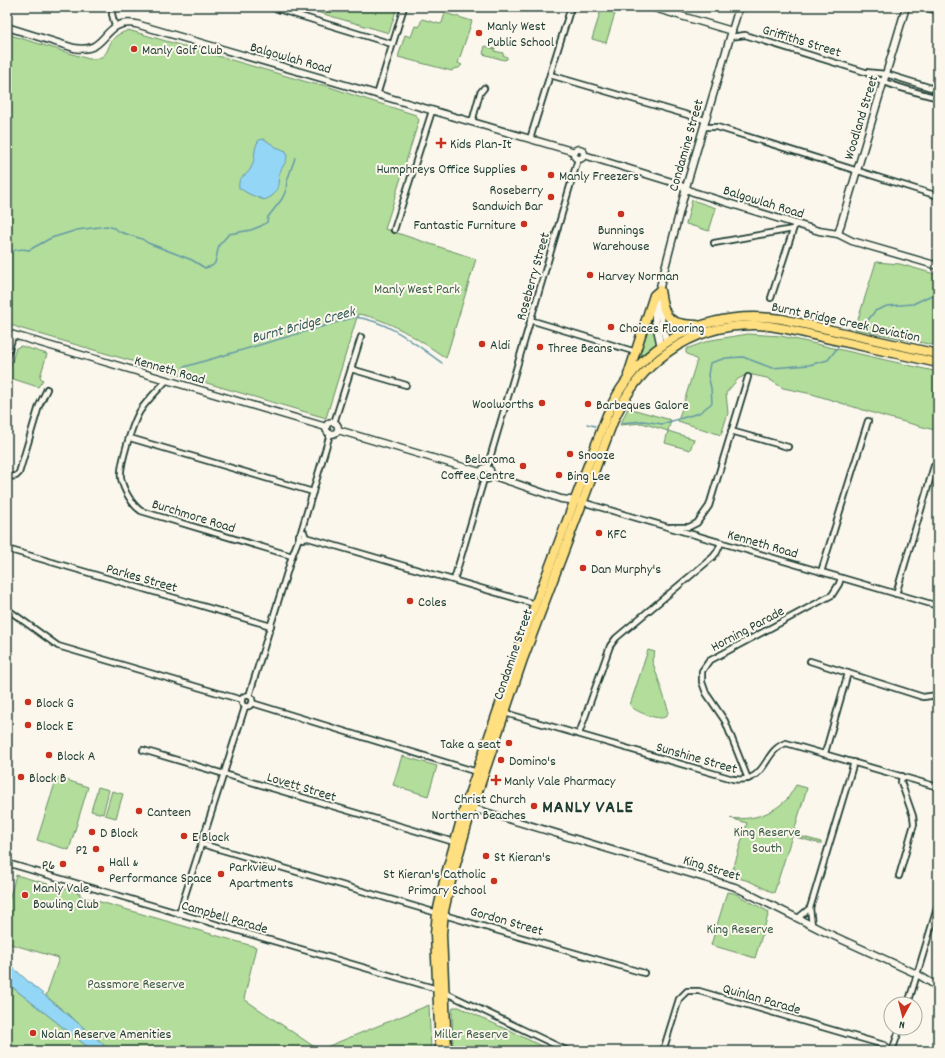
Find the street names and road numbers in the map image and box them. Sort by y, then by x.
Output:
street label: Griffiths Street [760,20,843,63]
street label: Balgowlah Road [248,38,333,80]
street label: Woodland Street [840,73,884,162]
street label: Condamine Street [664,97,710,194]
street label: Balgowlah Road [721,181,806,225]
street label: Roseberry Street [512,230,556,323]
street label: Burnt Bridge Creek Deviation [770,297,922,348]
street label: Kenneth Road [132,351,207,391]
street label: Burchmore Road [149,495,238,539]
street label: Kenneth Road [725,525,800,565]
street label: Parkes Street [104,559,179,599]
street label: Horning Parade [708,602,788,658]
street label: Condamine Street [489,607,539,703]
street label: Sunshine Street [654,738,739,780]
street label: Lovett Street [264,768,339,808]
street label: King Street [680,851,742,887]
street label: Campbell Parade [179,896,270,940]
street label: Gordon Street [468,902,545,942]
street label: Quinlan Parade [720,979,803,1021]

